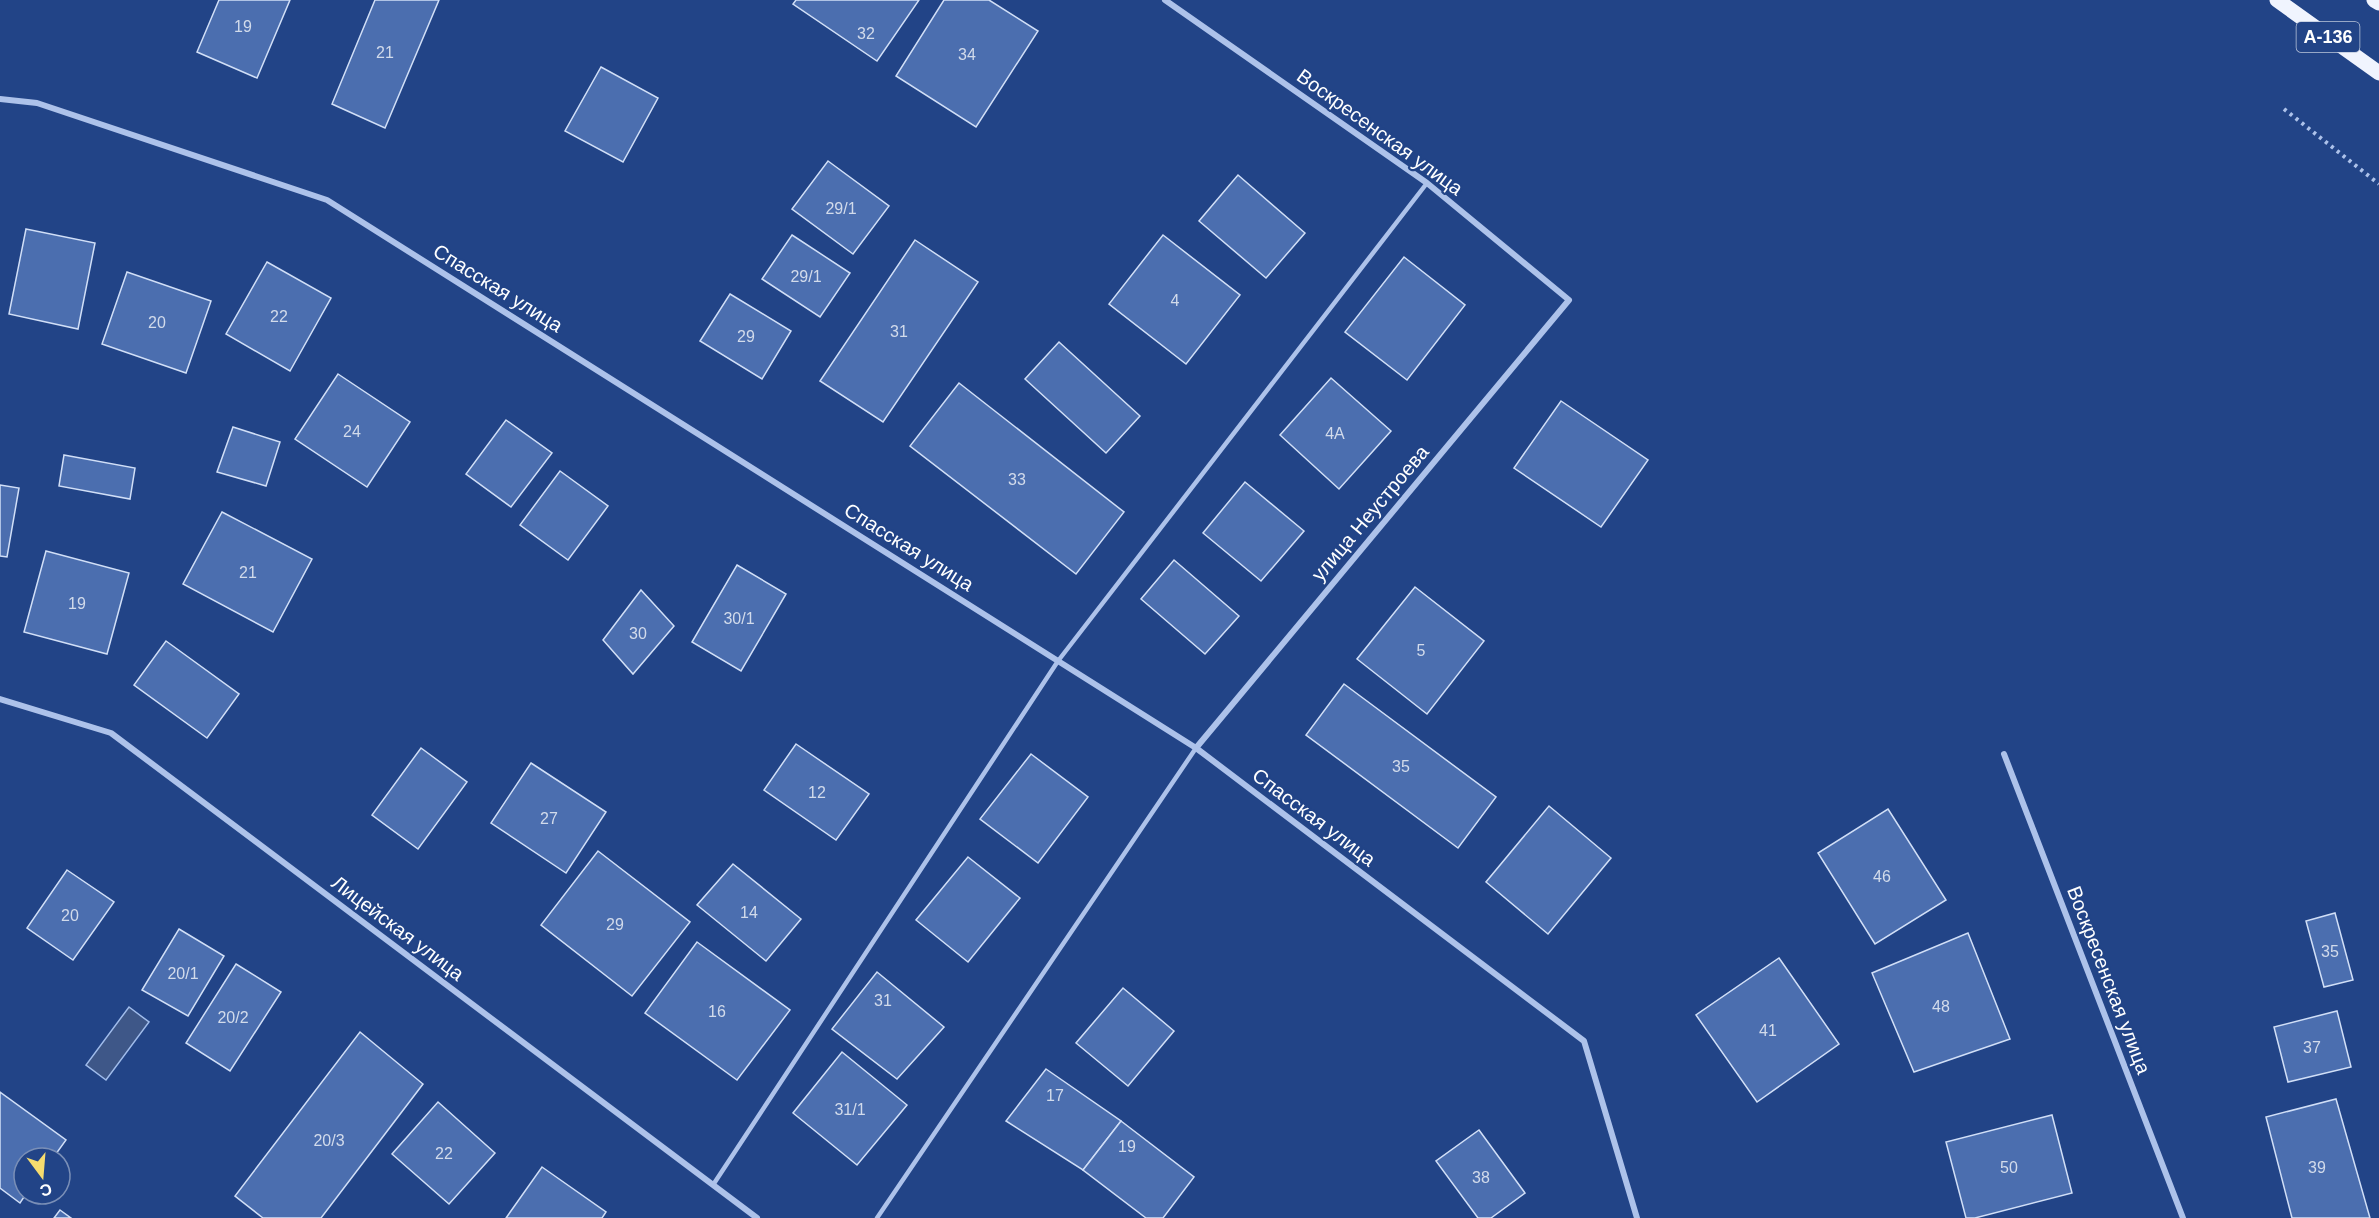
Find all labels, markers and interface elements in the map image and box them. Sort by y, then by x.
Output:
house number: 19 [234,18,252,35]
road number: А-136 [2296,22,2360,52]
house number: 32 [857,25,875,42]
house number: 21 [376,44,394,61]
house number: 34 [958,46,976,63]
street label: Воскресенская улица [1293,65,1468,200]
house number: 29/1 [825,200,857,217]
street label: Спасская улица [429,239,567,337]
house number: 29/1 [790,268,822,285]
house number: 4 [1171,292,1180,309]
house number: 22 [270,308,288,325]
house number: 20 [148,314,166,331]
house number: 31 [890,323,908,340]
house number: 29 [737,328,755,345]
house number: 24 [343,423,361,440]
house number: 4А [1325,425,1345,442]
street label: улица Неустроева [1307,440,1434,585]
house number: 33 [1008,471,1026,488]
street label: Спасская улица [840,498,978,596]
house number: 21 [239,564,257,581]
house number: 19 [68,595,86,612]
house number: 30/1 [723,610,755,627]
house number: 30 [629,625,647,642]
house number: 5 [1417,642,1426,659]
house number: 35 [1392,758,1410,775]
street label: Спасская улица [1248,764,1380,871]
house number: 12 [808,784,826,801]
house number: 27 [540,810,558,827]
house number: 46 [1873,868,1891,885]
street label: Лицейская улица [328,871,469,985]
street label: Воскресенская улица [2063,883,2155,1078]
house number: 14 [740,904,758,921]
house number: 20 [61,907,79,924]
house number: 29 [606,916,624,933]
house number: 35 [2321,943,2339,960]
house number: 20/1 [167,965,199,982]
house number: 31 [874,992,892,1009]
house number: 48 [1932,998,1950,1015]
house number: 16 [708,1003,726,1020]
house number: 20/2 [217,1009,249,1026]
house number: 41 [1759,1022,1777,1039]
house number: 37 [2303,1039,2321,1056]
house number: 17 [1046,1087,1064,1104]
house number: 31/1 [834,1101,866,1118]
house number: 20/3 [313,1132,345,1149]
house number: 19 [1118,1138,1136,1155]
house number: 22 [435,1145,453,1162]
north arrow [12,1146,72,1206]
house number: 50 [2000,1159,2018,1176]
house number: 39 [2308,1159,2326,1176]
house number: 38 [1472,1169,1490,1186]
text: С [38,1180,54,1200]

